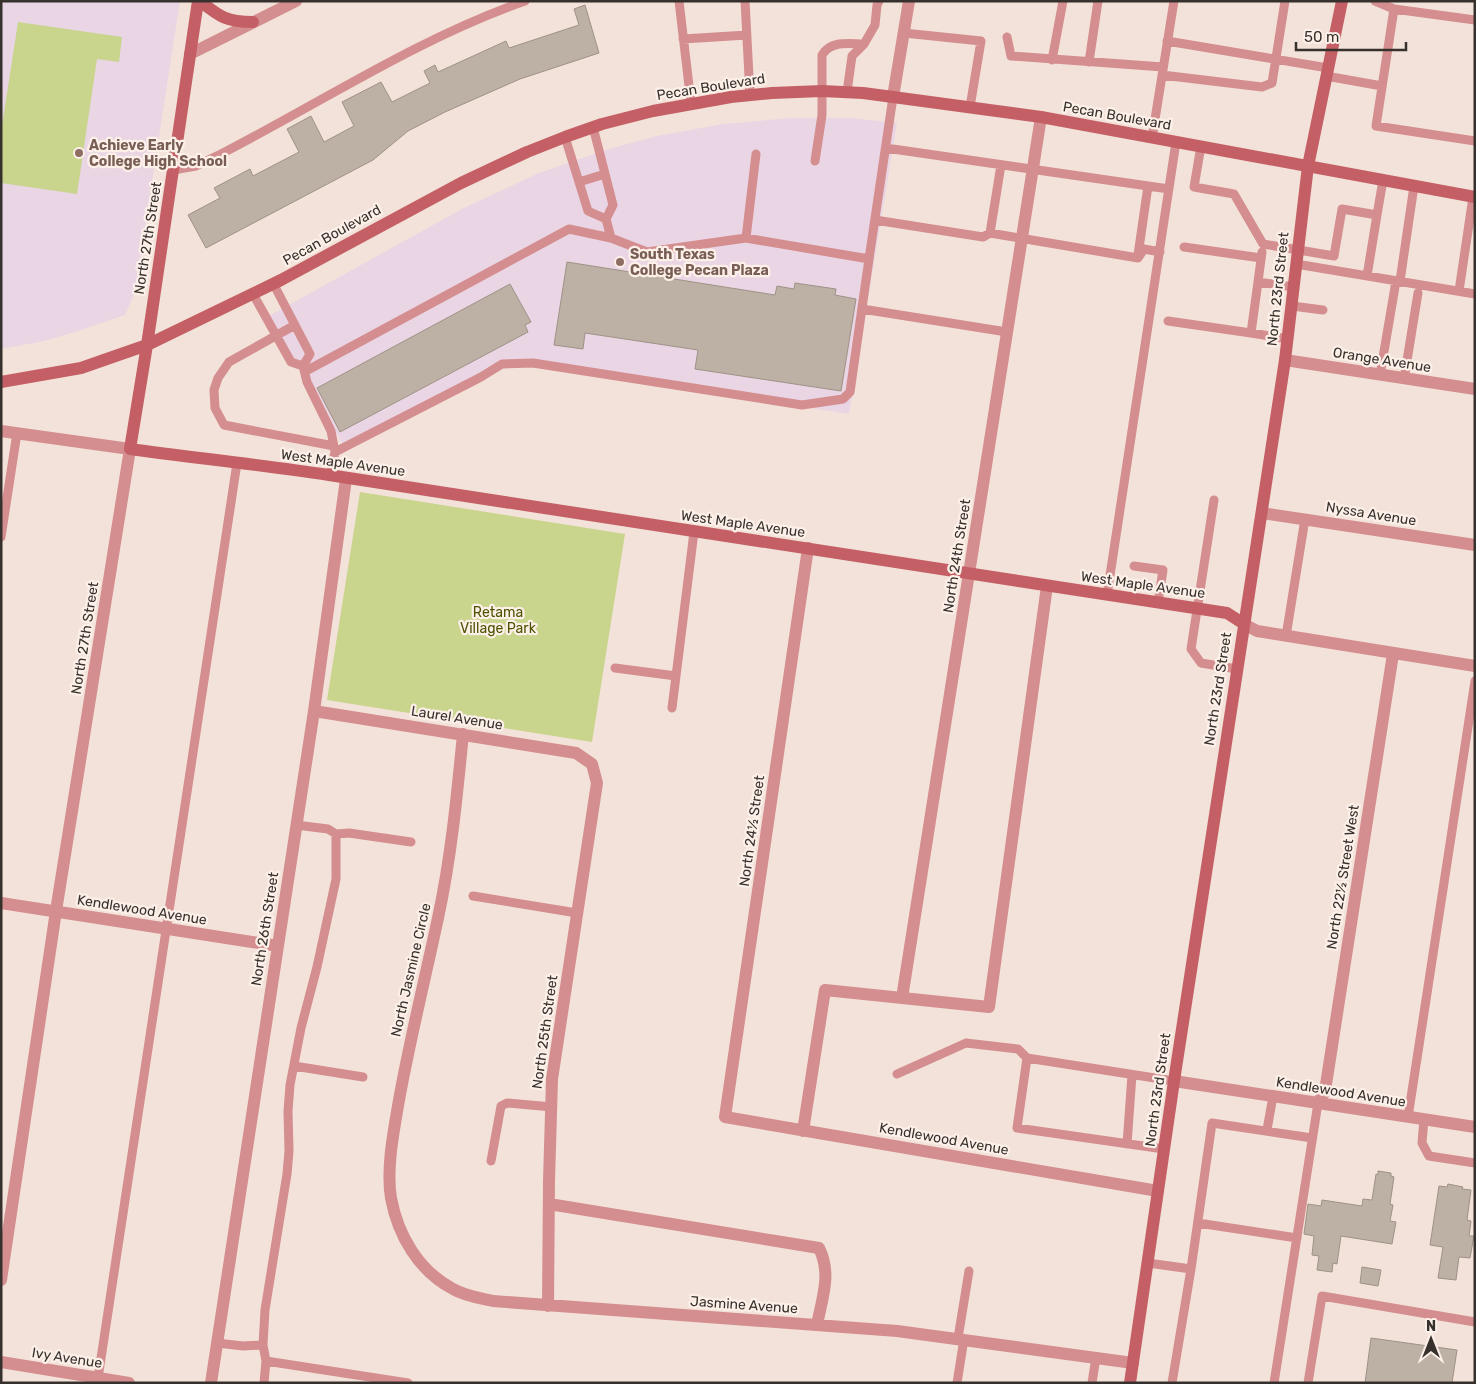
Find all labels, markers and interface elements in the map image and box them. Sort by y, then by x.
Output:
scale bar [1296,20,1406,52]
text: 50 m [1304,28,1339,46]
street label: Pecan Boulevard [656,70,766,104]
street label: Pecan Boulevard [1062,98,1172,134]
place label: Achieve Early College High School [89,137,227,170]
marker: Achieve Early College High School [73,147,85,159]
street label: North 27th Street [131,180,165,296]
street label: Pecan Boulevard [280,201,384,269]
street label: North 23rd Street [1264,231,1292,347]
place label: South Texas College Pecan Plaza [630,246,769,279]
marker: South Texas College Pecan Plaza [614,256,626,268]
street label: Orange Avenue [1332,344,1432,376]
street label: West Maple Avenue [280,446,406,480]
street label: North 24th Street [940,497,974,614]
street label: Nyssa Avenue [1325,498,1418,530]
street label: West Maple Avenue [680,507,806,541]
street label: West Maple Avenue [1080,568,1206,602]
street label: North 27th Street [68,580,102,696]
park label: Retama Village Park [460,604,537,637]
street label: North 23rd Street [1201,631,1235,747]
street label: Laurel Avenue [410,702,504,734]
street label: North 24½ Street [736,774,768,888]
street label: North 22½ Street West [1323,803,1363,951]
street label: North 26th Street [248,870,282,987]
street label: Kendlewood Avenue [76,891,208,929]
street label: North Jasmine Circle [387,901,435,1038]
street label: North 25th Street [529,973,561,1090]
street label: North 23rd Street [1142,1032,1174,1148]
street label: Kendlewood Avenue [1275,1073,1407,1111]
street label: Kendlewood Avenue [878,1119,1010,1159]
street label: Jasmine Avenue [690,1293,799,1317]
north arrow [1406,1314,1456,1364]
text: N [1426,1318,1436,1335]
street label: Ivy Avenue [31,1344,104,1372]

